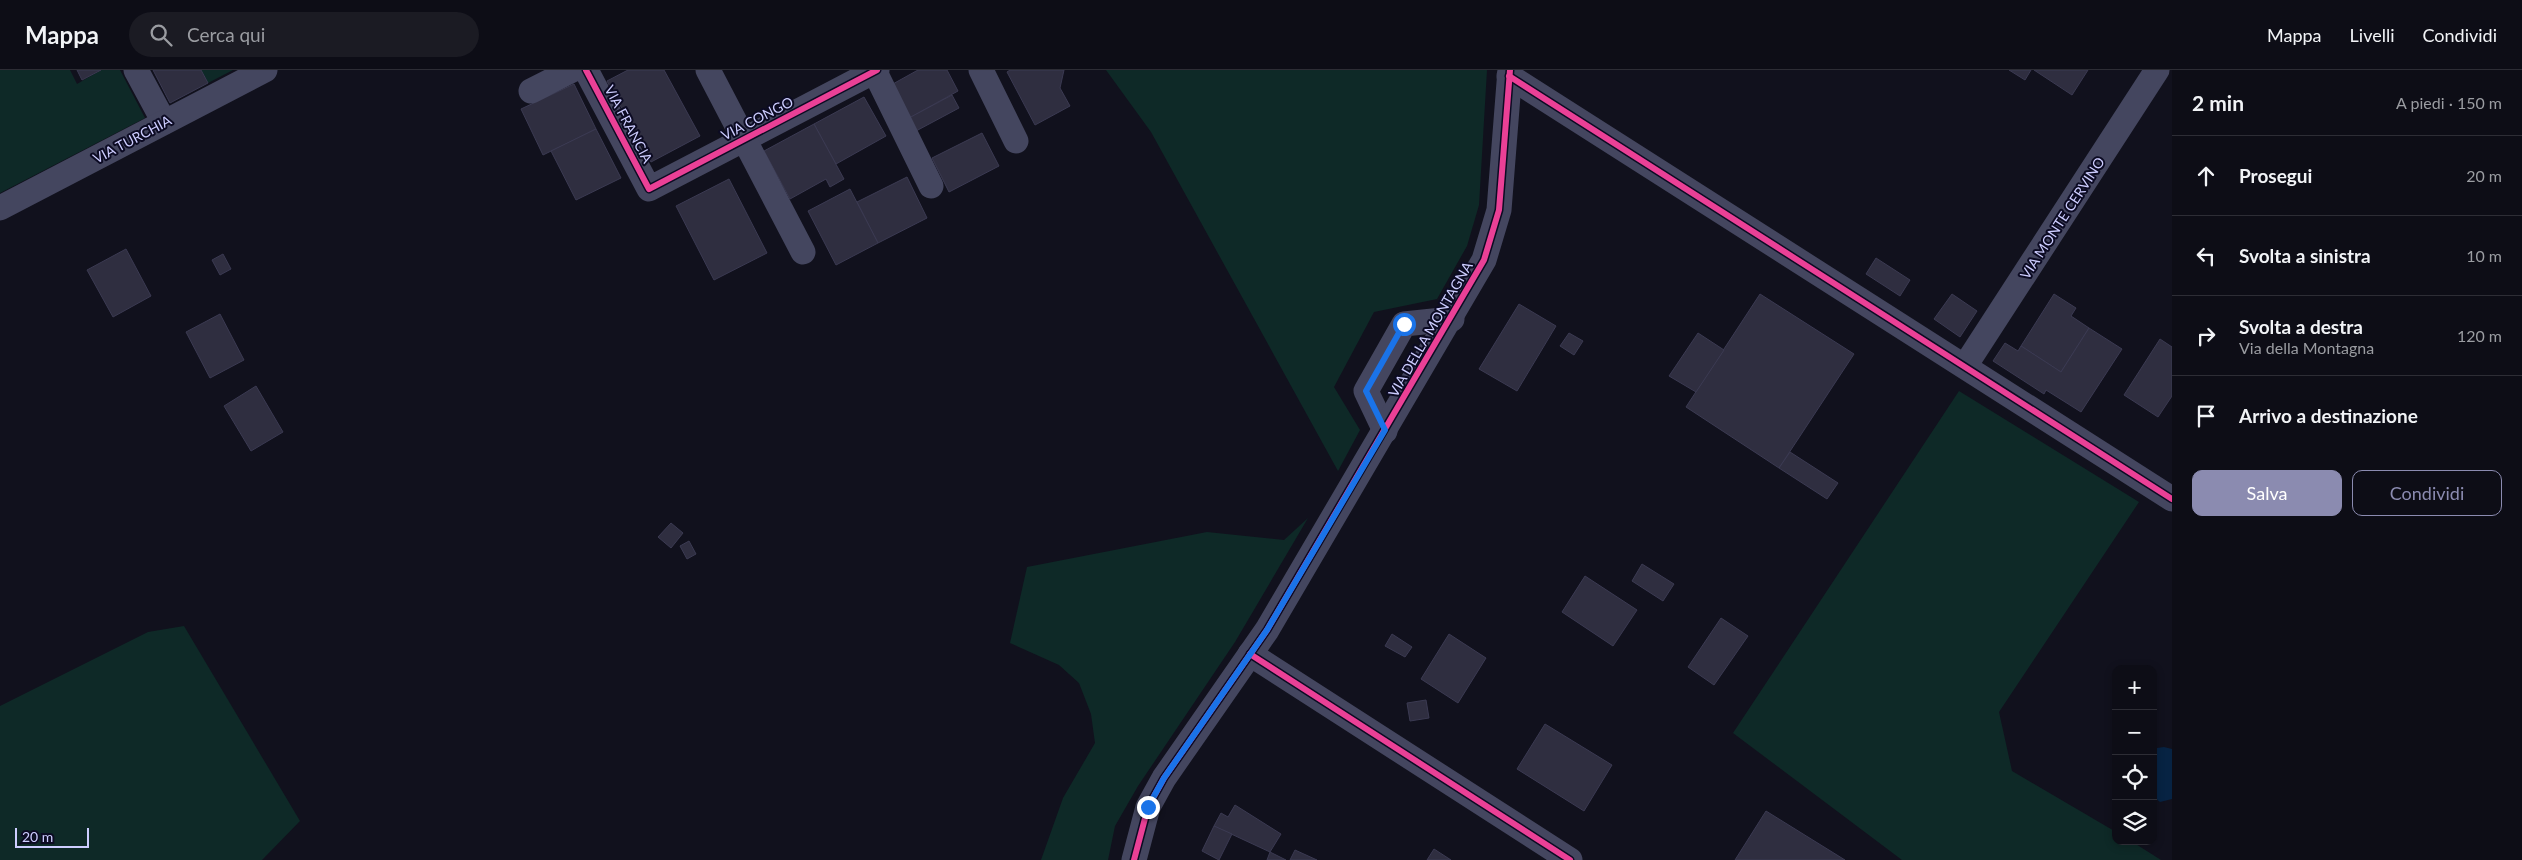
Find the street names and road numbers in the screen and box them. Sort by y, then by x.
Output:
street label: VIA FRANCIA [601,82,657,166]
street label: VIA CONGO [718,93,796,143]
street label: VIA TURCHIA [90,111,175,167]
street label: VIA MONTE CERVINO [2016,154,2108,282]
street label: VIA DELLA MONTAGNA [1384,258,1476,400]

